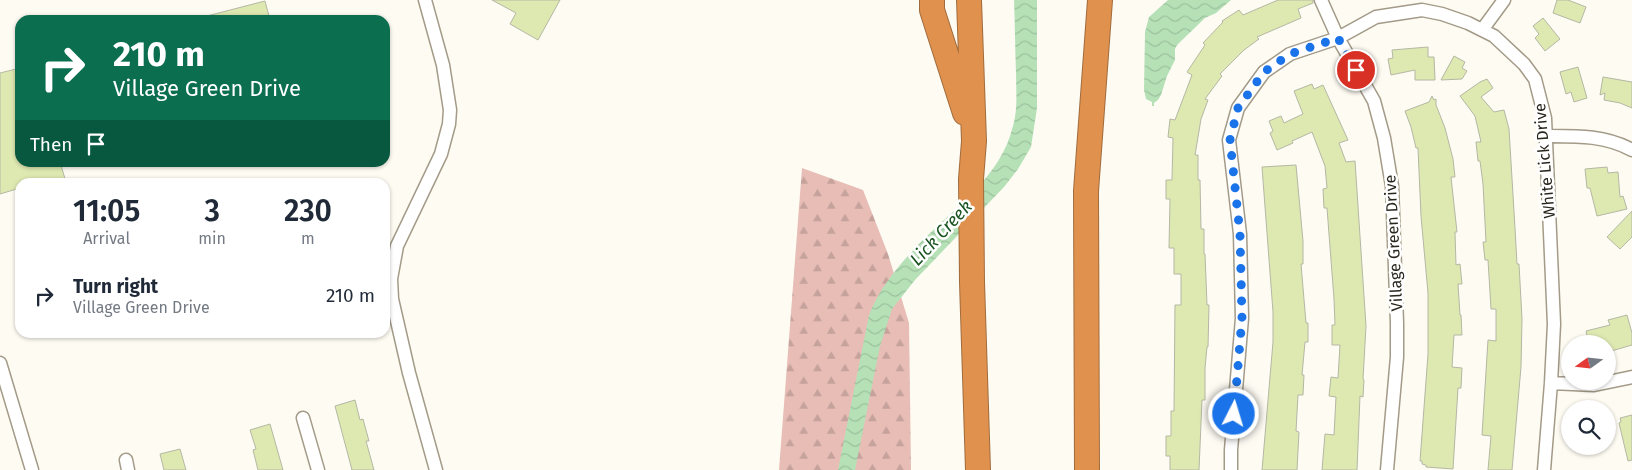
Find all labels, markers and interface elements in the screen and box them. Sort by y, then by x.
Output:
text: 210 m [113,33,205,75]
icon: right [30,35,95,100]
pin [1335,49,1377,91]
icon: arrive [1342,56,1370,84]
text: Village Green Drive [113,75,301,102]
street label: White Lick Drive [1530,103,1559,219]
icon: arrive [82,130,110,158]
text: Then [30,133,72,156]
street label: Village Green Drive [1380,174,1407,312]
text: 11:05 [73,193,140,229]
text: 3 [204,193,220,229]
text: 230 [284,193,332,229]
water label: Lick Creek [905,196,977,270]
text: Arrival [83,229,130,248]
text: min [198,229,226,248]
text: m [301,229,315,248]
text: Turn right [73,275,158,298]
icon: right [30,282,58,310]
text: 210 m [326,284,375,307]
text: Village Green Drive [73,298,210,317]
north arrow [1561,335,1616,390]
map controls [1561,335,1616,455]
position arrow [1207,387,1259,439]
button: search [1561,400,1616,455]

